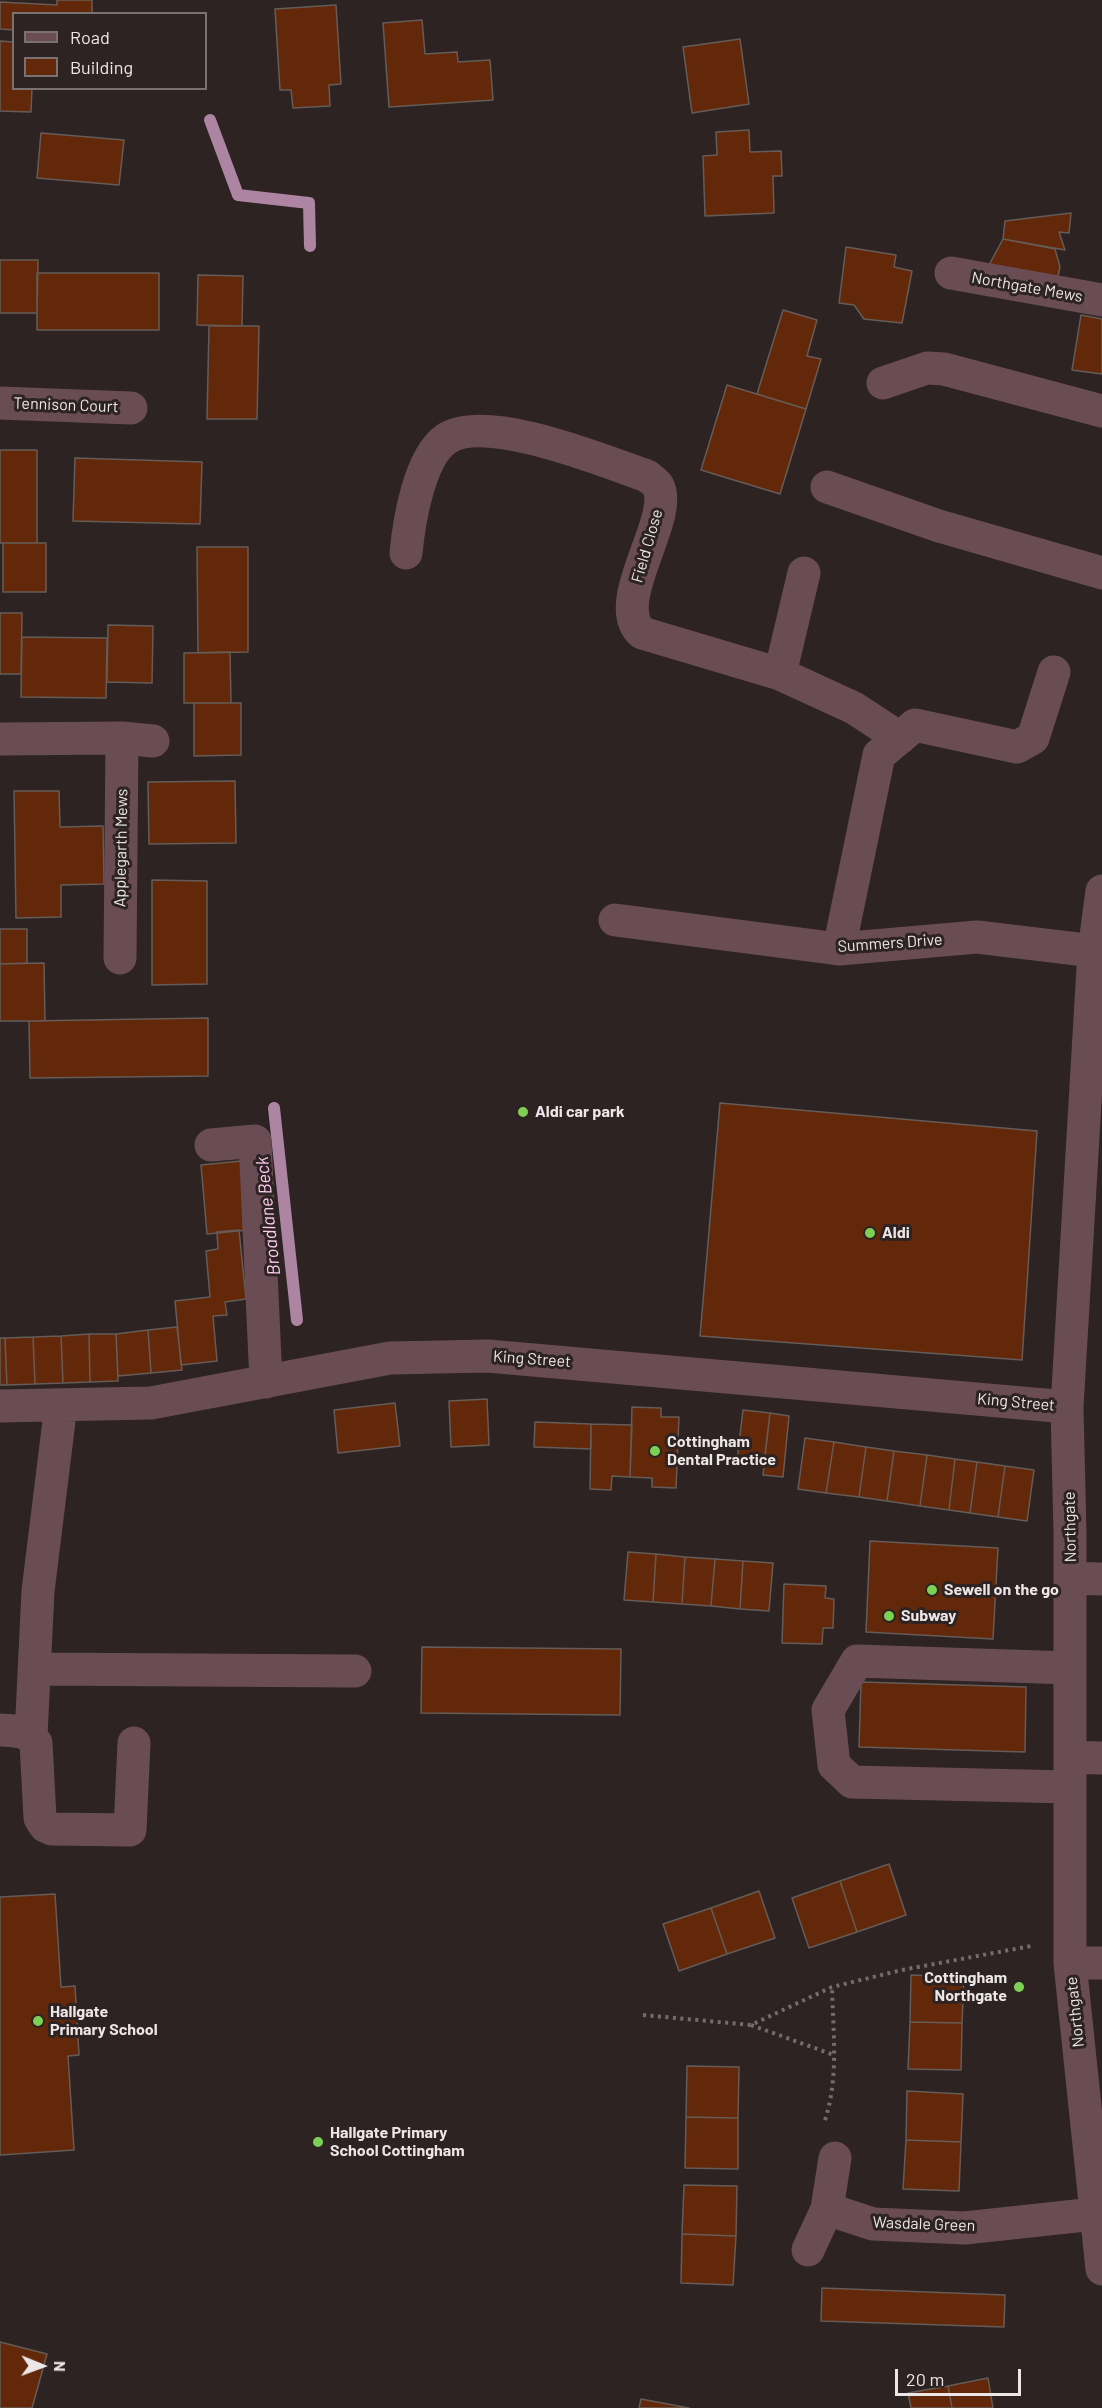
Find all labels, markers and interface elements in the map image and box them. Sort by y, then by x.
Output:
legend [12,12,207,90]
text: Road [70,26,110,48]
text: Building [70,56,133,78]
street label: Northgate Mews [970,268,1084,306]
street label: Tennison Court [13,394,119,416]
street label: Field Close [627,507,667,585]
street label: Applegarth Mews [110,789,132,907]
street label: Summers Drive [837,930,943,956]
place label: Aldi car park [535,1102,625,1122]
marker: Aldi car park [516,1105,530,1119]
water label: Broadlane Beck [251,1155,285,1277]
place label: Aldi [882,1223,910,1243]
marker: Aldi [863,1226,877,1240]
street label: King Street [492,1347,572,1371]
street label: King Street [976,1389,1056,1415]
place label: Cottingham Dental Practice [667,1432,776,1470]
marker: Cottingham Dental Practice [648,1444,662,1458]
street label: Northgate [1060,1491,1080,1563]
place label: Sewell on the go [944,1580,1059,1600]
marker: Sewell on the go [925,1583,939,1597]
place label: Subway [901,1606,956,1626]
marker: Subway [882,1609,896,1623]
place label: Cottingham Northgate [924,1968,1007,2006]
street label: Northgate [1062,1976,1088,2048]
marker: Cottingham Northgate [1012,1980,1026,1994]
place label: Hallgate Primary School [50,2002,158,2040]
marker: Hallgate Primary School [31,2014,45,2028]
place label: Hallgate Primary School Cottingham [330,2123,465,2161]
marker: Hallgate Primary School Cottingham [311,2135,325,2149]
street label: Wasdale Green [872,2213,976,2235]
north arrow [12,2336,72,2396]
scale bar [898,2357,1024,2395]
text: N [51,2361,70,2372]
text: 20 m [906,2368,944,2390]

